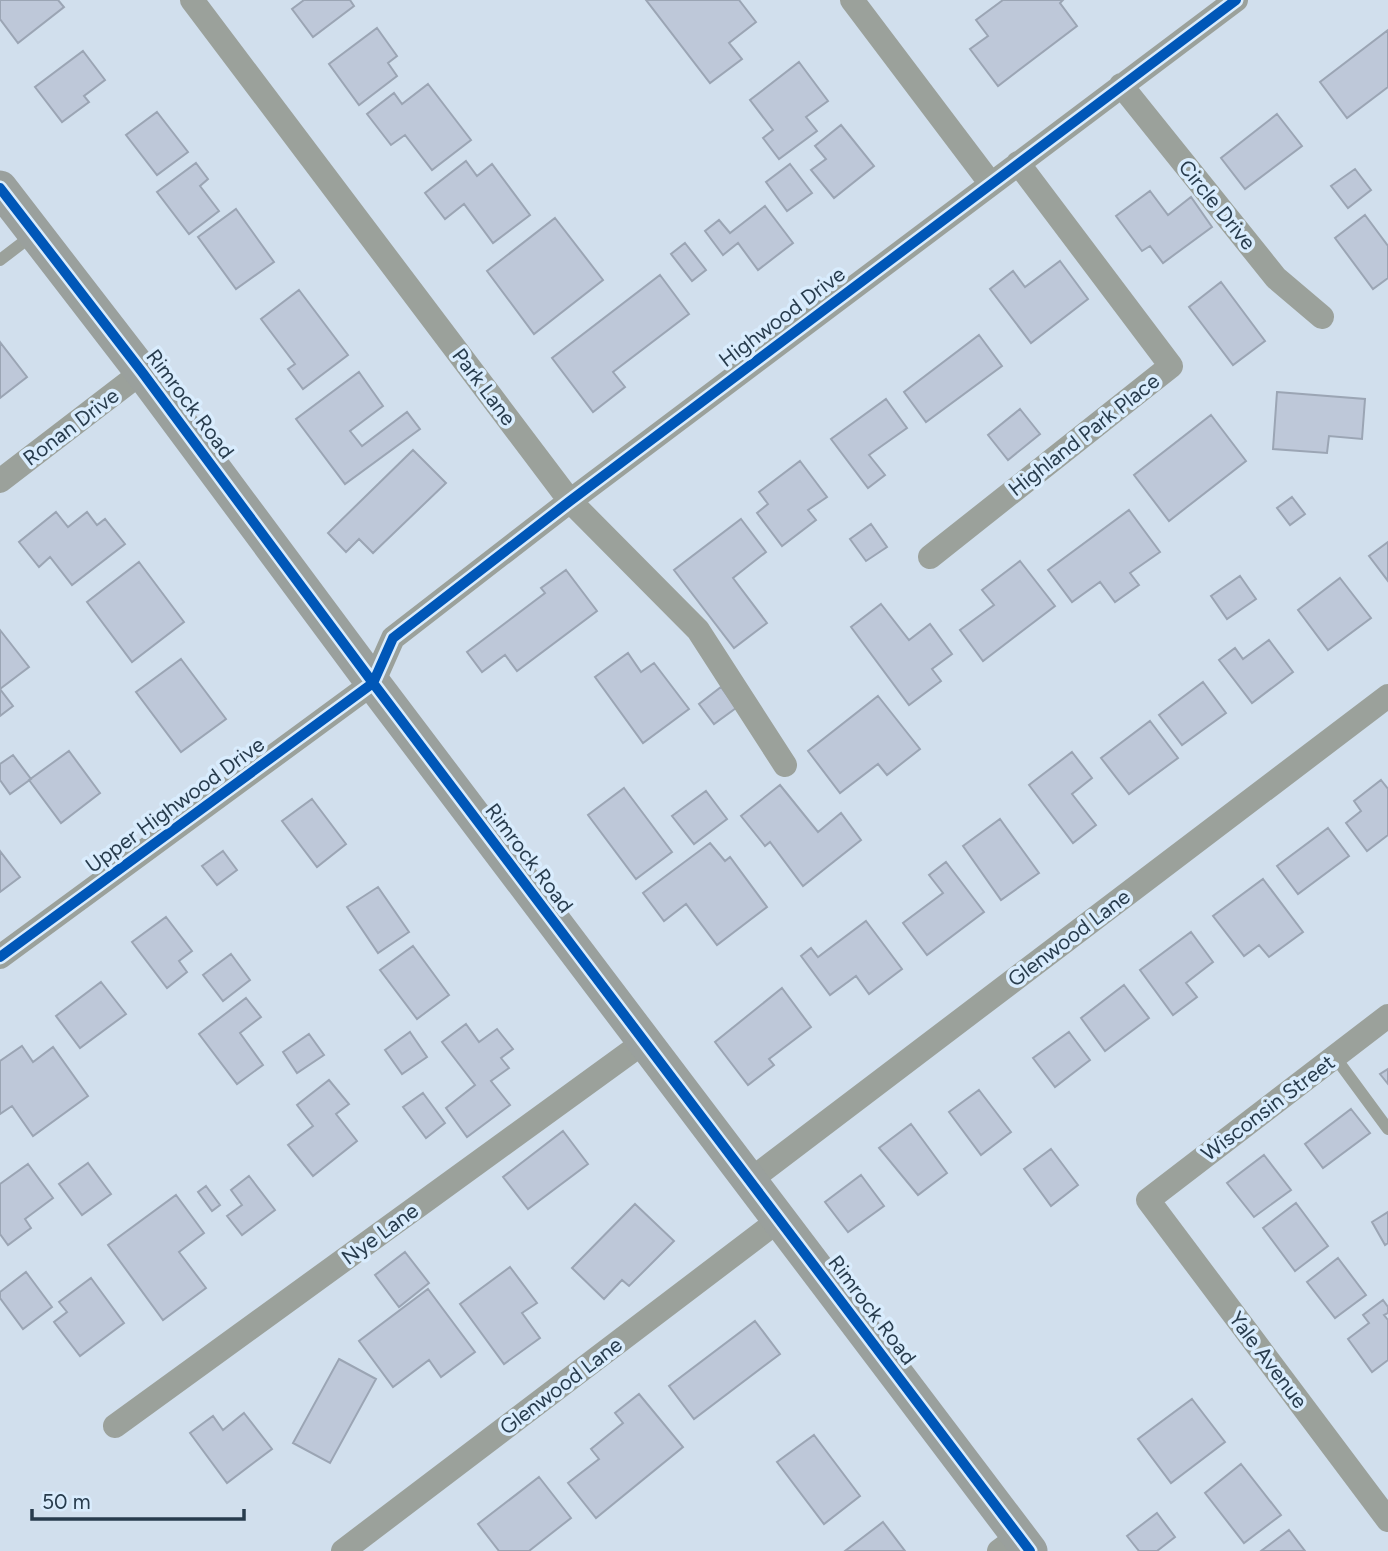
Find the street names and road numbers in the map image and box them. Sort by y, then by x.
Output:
street label: Circle Drive [1174,155,1261,255]
street label: Highwood Drive [714,261,850,372]
street label: Park Lane [447,343,521,430]
street label: Rimrock Road [141,344,240,463]
street label: Highland Park Place [1003,368,1164,501]
street label: Ronan Drive [18,383,123,471]
street label: Upper Highwood Drive [81,731,269,878]
street label: Rimrock Road [480,798,579,917]
street label: Glenwood Lane [1003,884,1135,992]
street label: Wisconsin Street [1196,1049,1339,1166]
street label: Nye Lane [337,1197,423,1270]
street label: Rimrock Road [823,1250,922,1369]
street label: Yale Avenue [1224,1306,1313,1413]
street label: Glenwood Lane [495,1332,627,1440]

